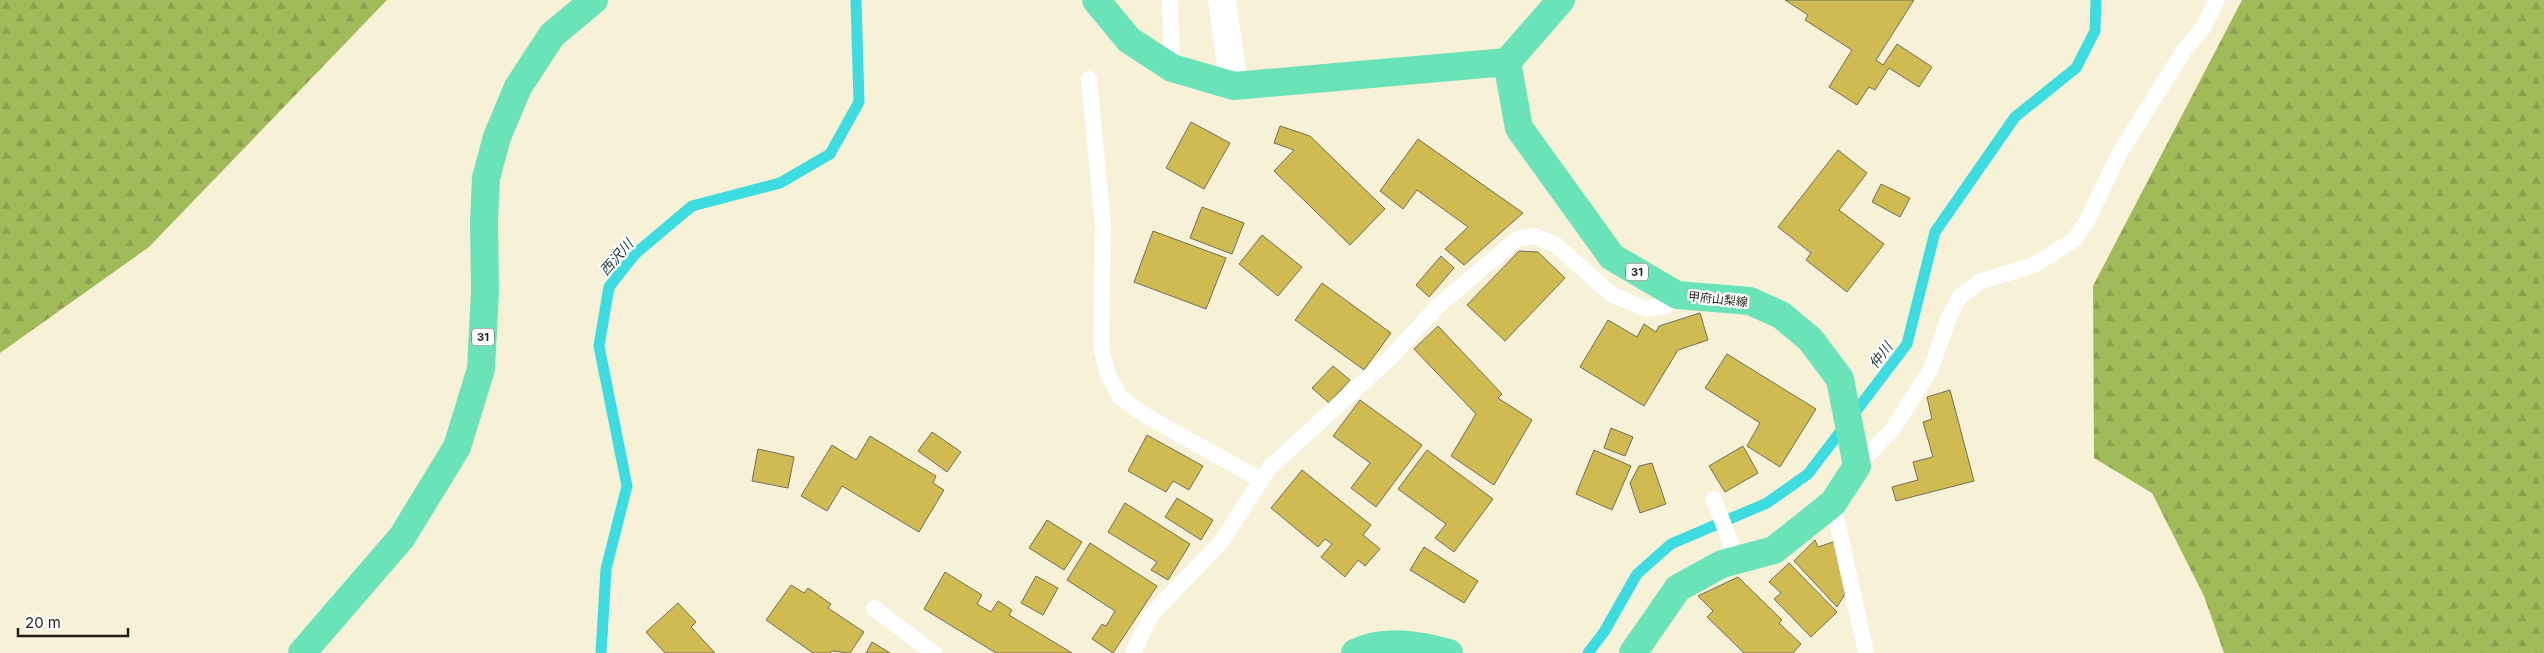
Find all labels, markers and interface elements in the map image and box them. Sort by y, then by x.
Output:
water label: 西沢川 [596,234,638,278]
road number: 31 [1626,264,1648,280]
street label: 甲府山梨線 [1687,288,1749,310]
road number: 31 [472,328,494,346]
water label: 仲川 [1865,337,1896,371]
scale bar [18,606,128,638]
text: 20 m [25,613,61,632]

